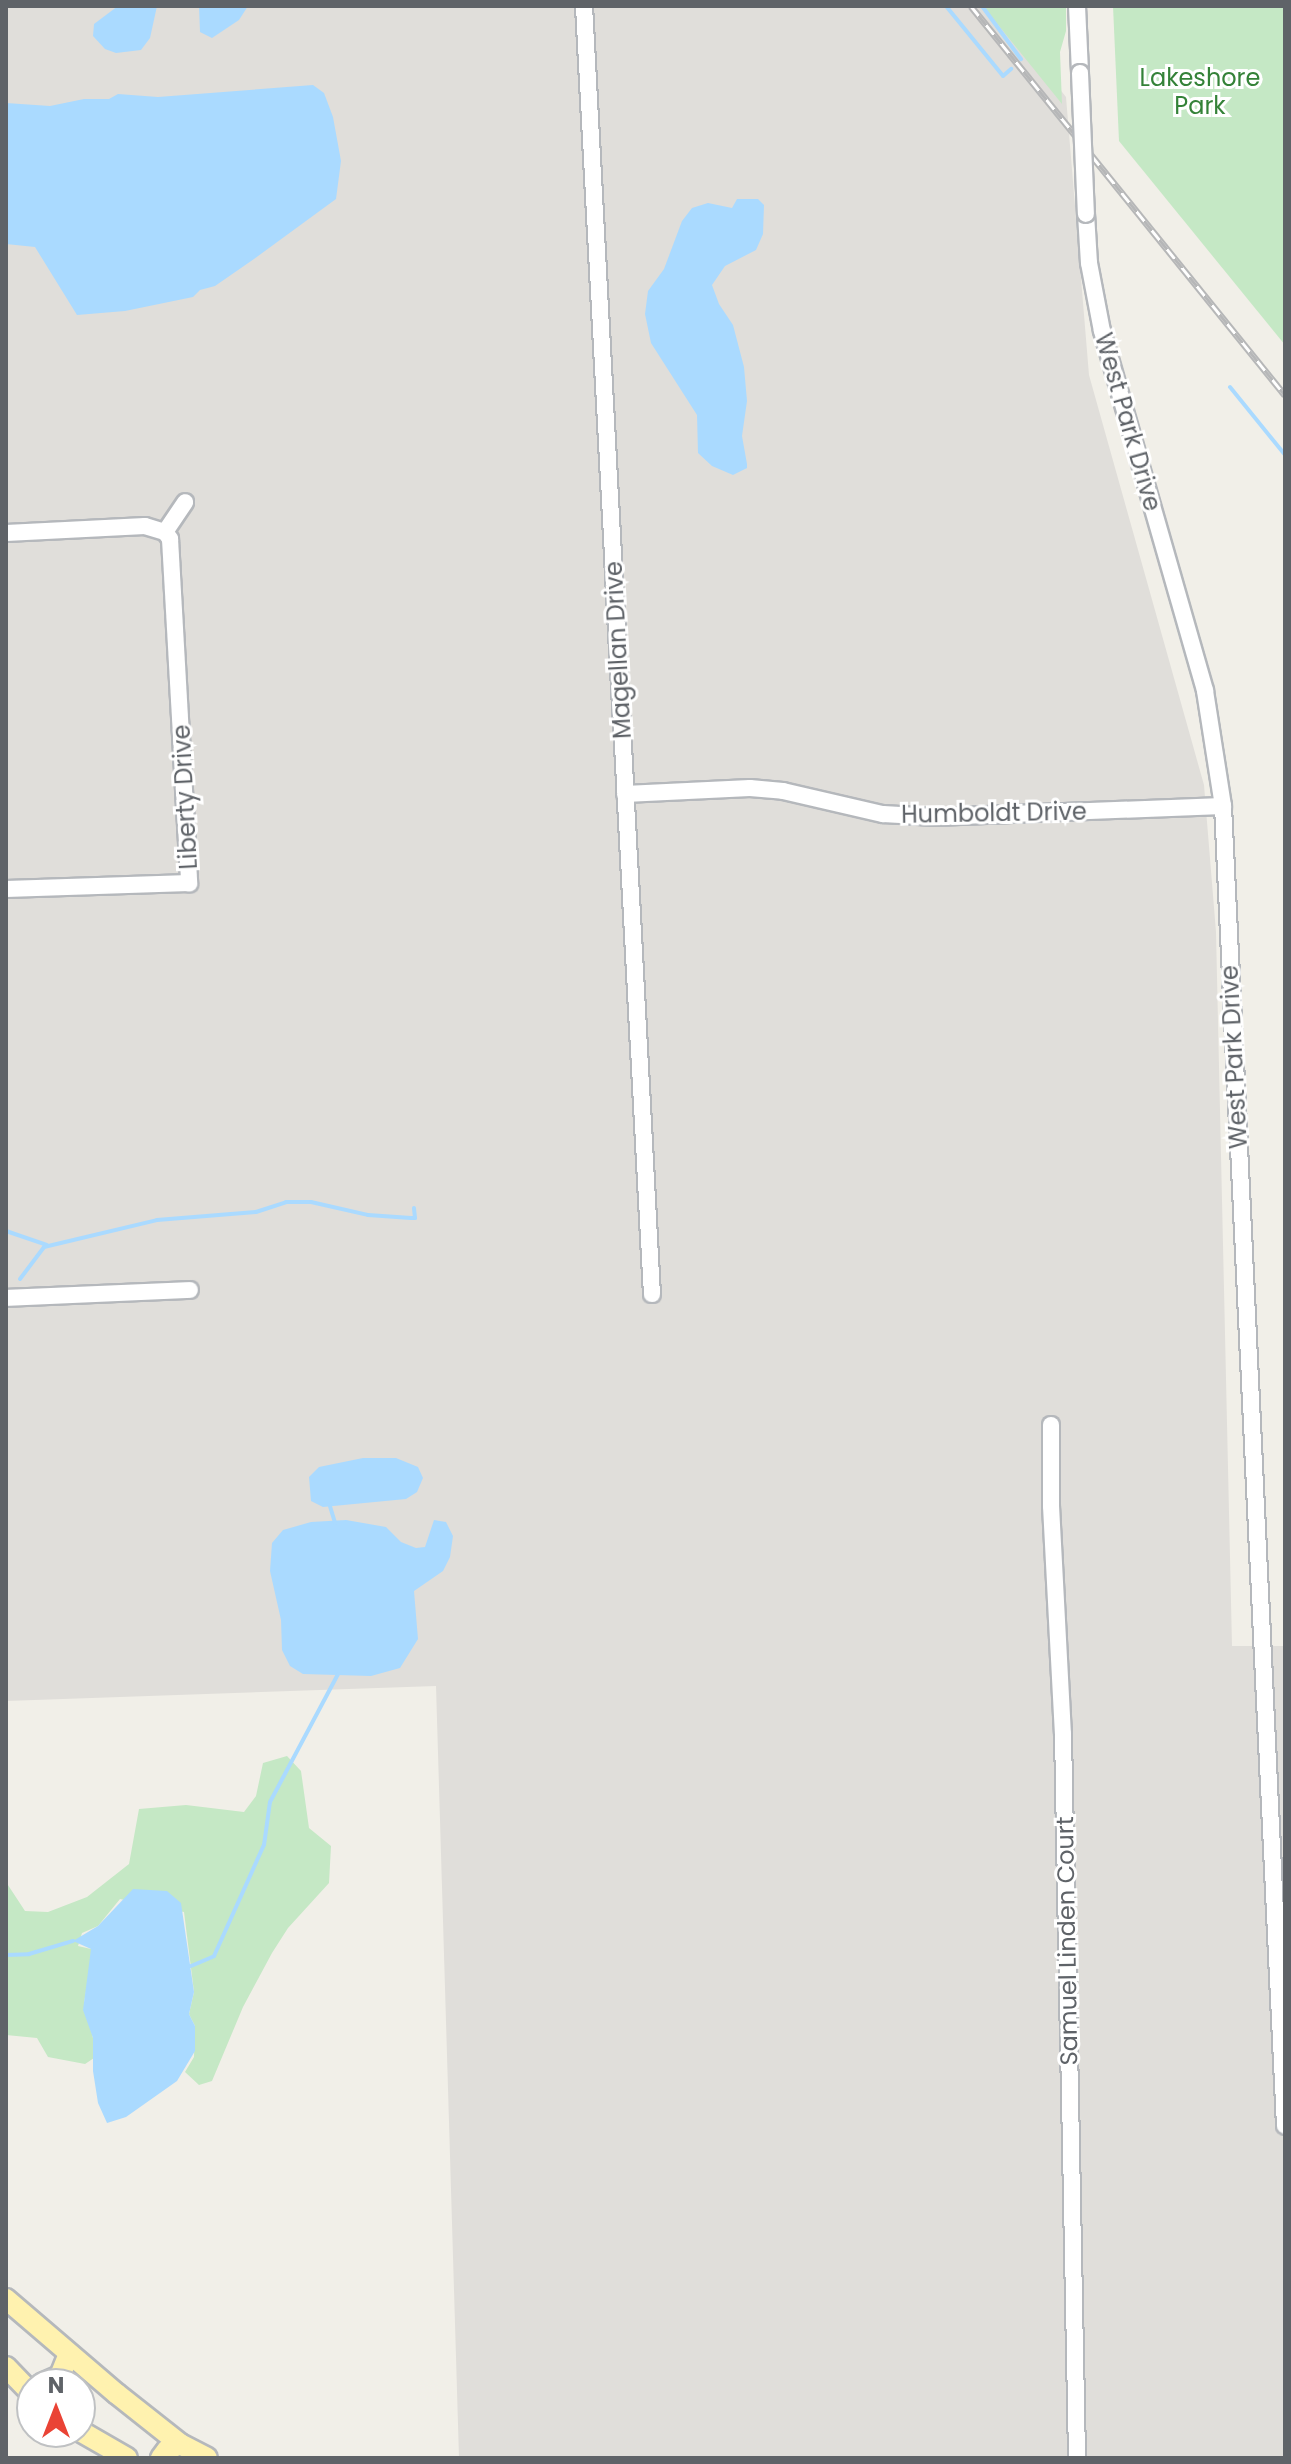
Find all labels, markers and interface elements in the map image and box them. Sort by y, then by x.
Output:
park label: Lakeshore Park [1140,64,1260,120]
street label: West Park Drive [1089,330,1167,514]
street label: Magellan Drive [599,560,637,740]
street label: Liberty Drive [167,724,203,870]
street label: Humboldt Drive [901,797,1087,829]
street label: West Park Drive [1215,964,1253,1150]
street label: Samuel Linden Court [1050,1816,1084,2066]
north arrow [16,2368,96,2448]
text: N [48,2370,64,2401]

